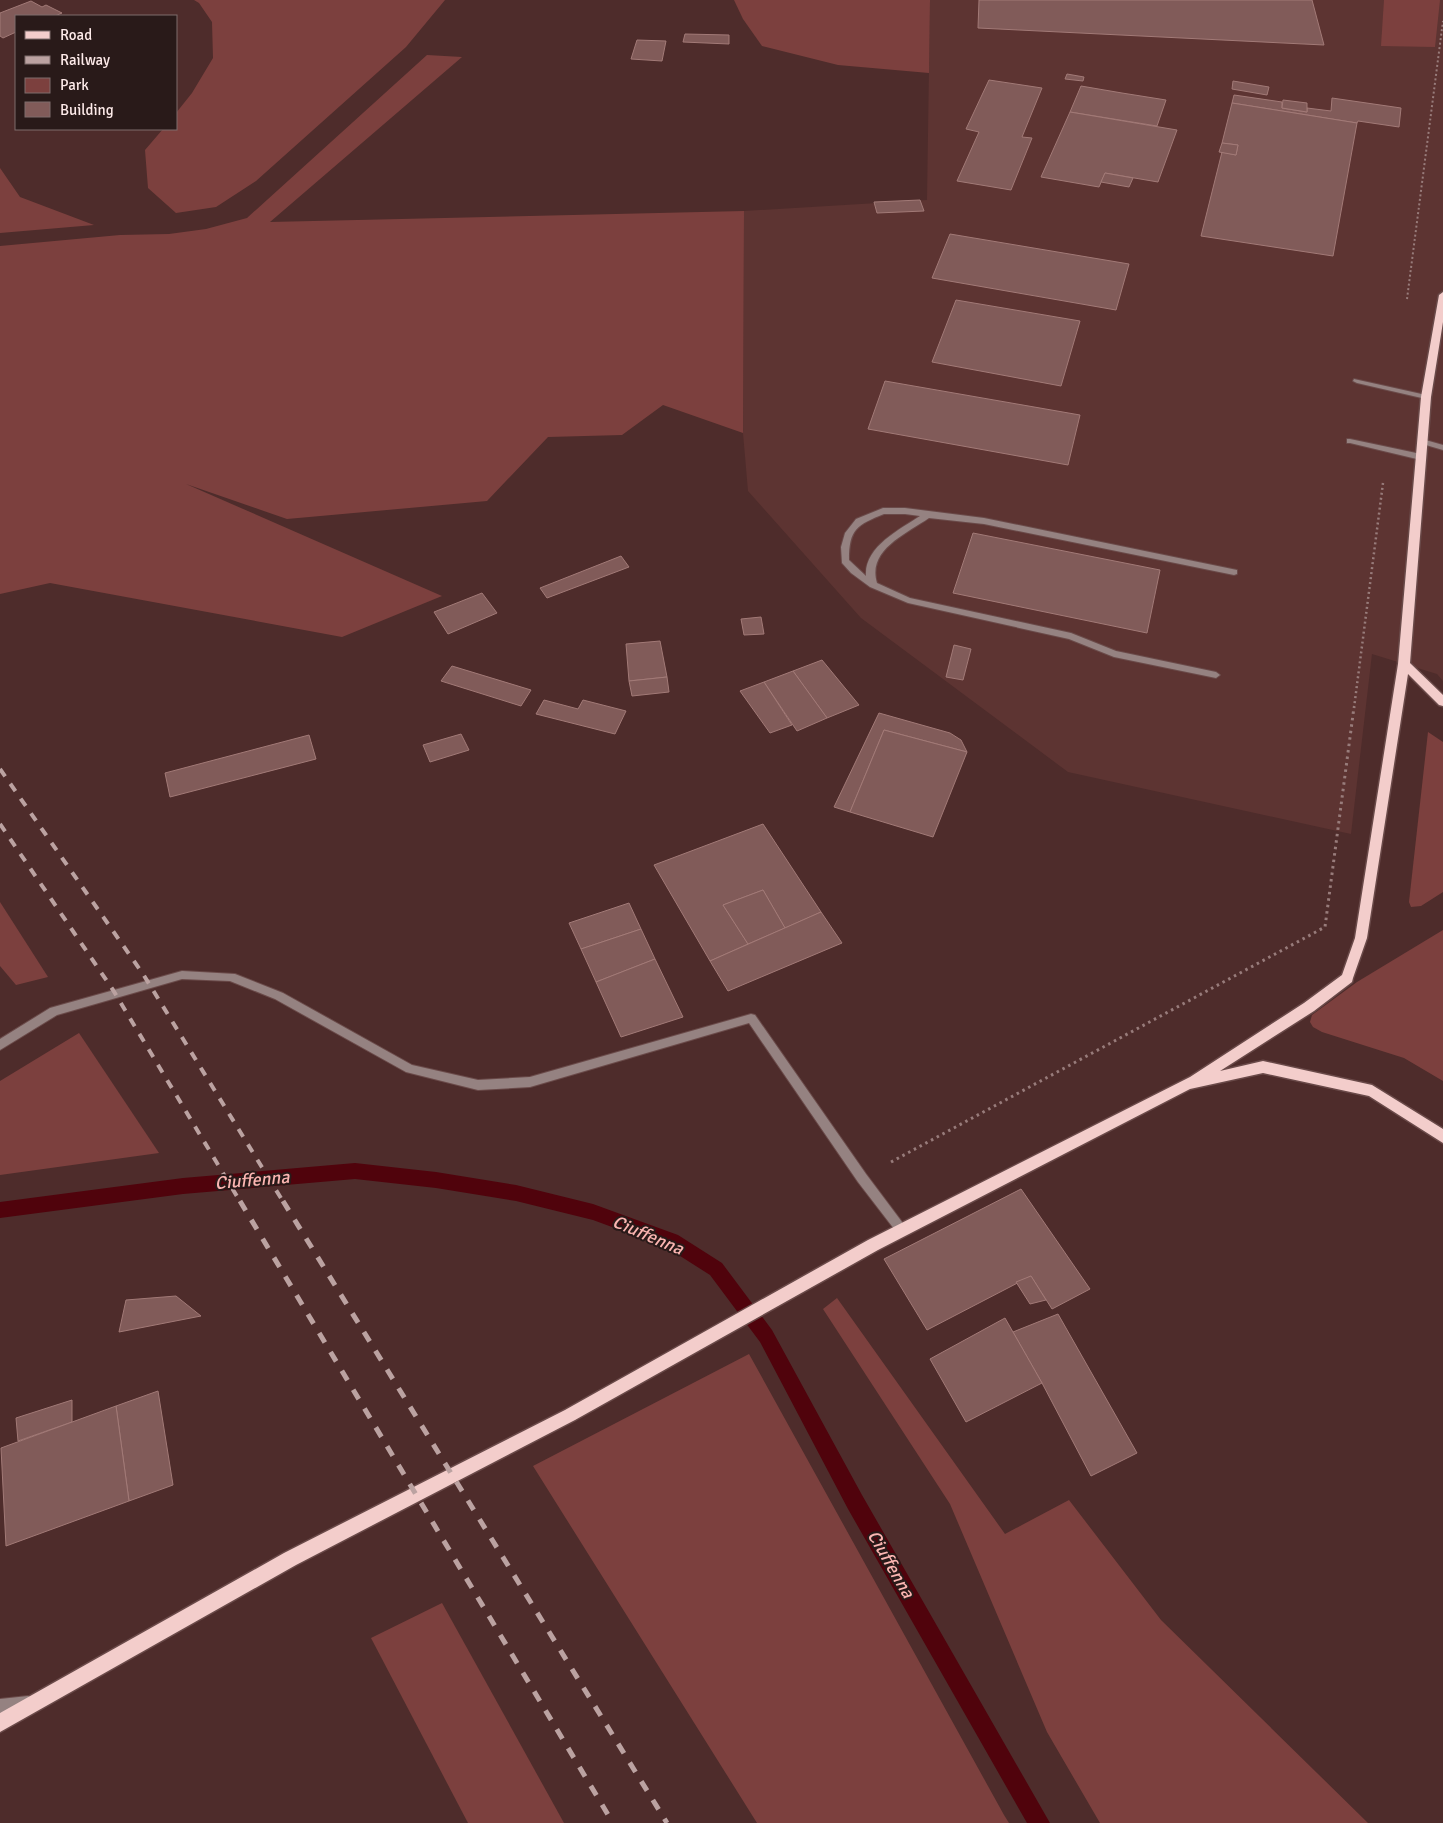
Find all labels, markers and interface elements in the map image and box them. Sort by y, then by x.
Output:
legend [15,15,178,130]
text: Road [60,26,92,44]
text: Railway [60,51,110,69]
text: Park [60,76,89,94]
text: Building [60,101,114,119]
water label: Ciuffenna [214,1166,291,1194]
water label: Ciuffenna [609,1210,687,1260]
water label: Ciuffenna [863,1526,920,1603]

